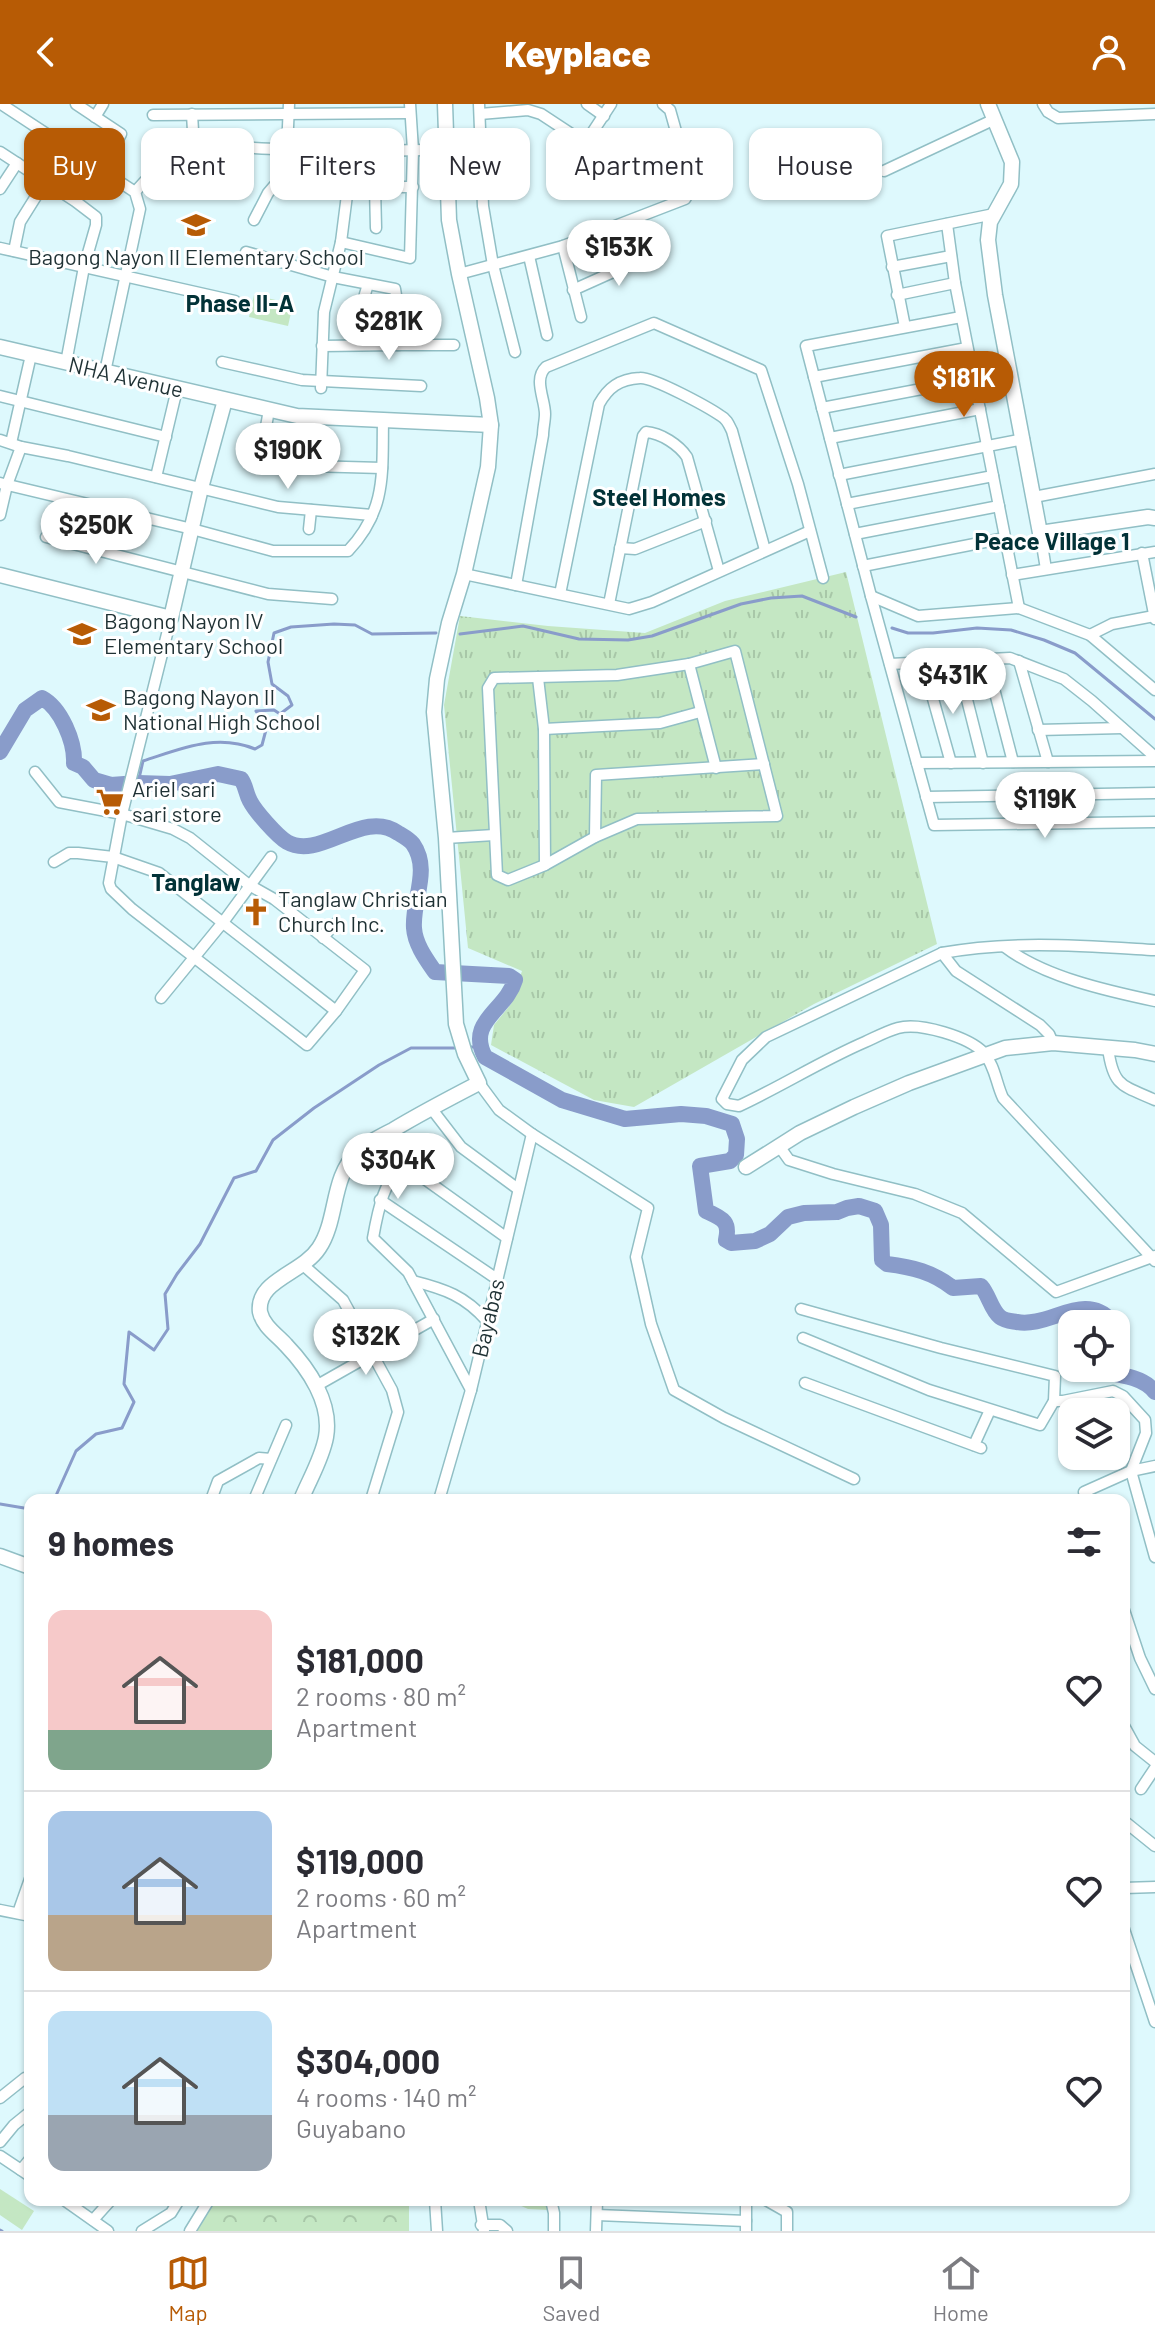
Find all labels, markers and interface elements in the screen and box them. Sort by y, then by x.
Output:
icon: back [24,30,68,74]
icon: person [1087,30,1131,74]
text: Keyplace [504,31,651,74]
chip: Buy [24,128,125,200]
chip: Rent [141,128,254,200]
chip: Filters [270,128,404,200]
chip: New [420,128,530,200]
chip: Apartment [546,128,733,200]
chip: House [749,128,882,200]
school or university icon: Bagong Nayon II Elementary School [181,210,211,240]
pin: $153K [563,220,675,288]
text: $153K [585,230,653,261]
place label: Bagong Nayon II Elementary School [28,243,364,269]
district label: Phase II-A [186,288,294,317]
pin: $281K [333,294,445,362]
text: $281K [355,304,423,335]
street label: NHA Avenue [66,350,186,402]
pin: $181K [908,351,1020,419]
text: $181K [932,361,996,392]
pin: $190K [232,423,344,491]
text: $190K [254,433,322,464]
district label: Steel Homes [592,482,726,511]
pin: $250K [40,498,152,566]
text: $250K [59,508,133,539]
district label: Peace Village 1 [974,526,1130,555]
place label: Bagong Nayon IV Elementary School [104,607,283,658]
school or university icon: Bagong Nayon IV Elementary School [67,619,97,649]
pin: $431K [897,648,1009,716]
text: $431K [918,658,988,689]
place label: Bagong Nayon II National High School [123,683,320,734]
school or university icon: Bagong Nayon II National High School [86,695,116,725]
pin: $119K [989,772,1101,840]
place label: Ariel sari sari store [132,775,222,826]
text: $119K [1013,782,1077,813]
supermarket icon: Ariel sari sari store [95,787,125,817]
district label: Tanglaw [151,867,241,896]
place label: Tanglaw Christian Church Inc. [278,885,448,936]
church icon: Tanglaw Christian Church Inc. [241,897,271,927]
pin: $304K [342,1133,454,1201]
text: $304K [360,1143,436,1174]
street label: Bayabas [465,1276,509,1360]
pin: $132K [310,1309,422,1377]
map controls [1058,1310,1130,1470]
button: locate [1058,1310,1130,1382]
text: $132K [332,1319,400,1350]
button: layers [1058,1398,1130,1470]
icon: filters [1062,1520,1106,1564]
text: 9 homes [48,1522,174,1563]
text: $181,000 [296,1639,424,1680]
icon: home [112,1642,208,1738]
icon: heart [1062,1668,1106,1712]
text: 2 rooms · 80 m² [296,1680,466,1711]
text: Apartment [296,1711,417,1742]
text: $119,000 [296,1840,424,1881]
icon: home [112,1843,208,1939]
icon: heart [1062,1869,1106,1913]
text: 2 rooms · 60 m² [296,1881,466,1912]
text: Apartment [296,1912,417,1943]
text: $304,000 [296,2040,440,2081]
icon: home [112,2043,208,2139]
icon: heart [1062,2069,1106,2113]
text: 4 rooms · 140 m² [296,2081,476,2112]
text: Guyabano [296,2112,406,2143]
tab: Map [166,2251,210,2325]
tab: Saved [543,2251,600,2325]
tab: Home [933,2251,989,2325]

